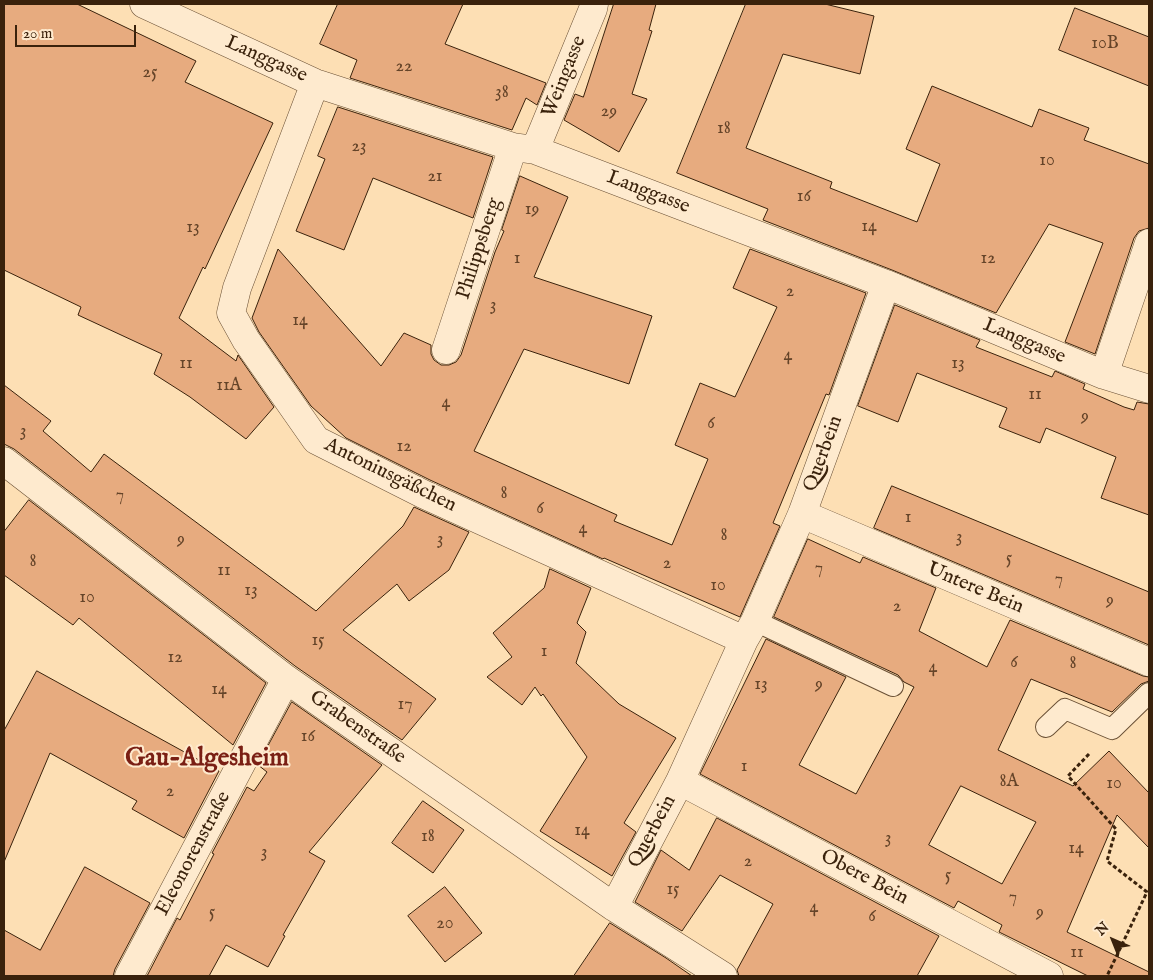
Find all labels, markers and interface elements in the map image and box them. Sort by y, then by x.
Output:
scale bar [18,15,139,47]
text: 20 m [23,24,52,43]
street label: Langgasse [221,31,311,89]
street label: Weingasse [538,33,592,121]
house number: 10B [1091,33,1119,55]
house number: 22 [396,56,412,78]
house number: 25 [143,62,157,84]
house number: 38 [495,82,509,104]
house number: 29 [601,101,617,123]
house number: 18 [717,118,731,140]
house number: 23 [351,136,367,158]
house number: 10 [1039,150,1055,172]
house number: 21 [427,166,443,188]
street label: Langgasse [603,166,693,220]
house number: 16 [797,186,811,208]
street label: Philippsberg [452,195,508,303]
house number: 19 [525,199,539,221]
house number: 14 [861,216,877,238]
house number: 13 [186,217,200,239]
house number: 1 [514,248,520,270]
house number: 12 [980,248,996,270]
house number: 2 [786,281,794,303]
house number: 3 [490,295,496,317]
house number: 14 [292,310,308,332]
street label: Langgasse [979,314,1069,370]
house number: 4 [784,345,792,367]
house number: 11 [179,353,193,375]
house number: 13 [951,353,965,375]
house number: 11A [216,375,242,397]
house number: 11 [1028,384,1042,406]
house number: 4 [442,392,450,414]
house number: 9 [1081,406,1089,428]
house number: 6 [707,413,715,435]
street label: Querbein [799,413,849,495]
house number: 3 [20,421,26,443]
street label: Antoniusgäßchen [320,434,460,518]
house number: 12 [396,436,412,458]
house number: 8 [500,483,508,505]
house number: 7 [116,485,124,507]
house number: 6 [536,498,544,520]
house number: 1 [905,507,911,529]
house number: 4 [579,518,587,540]
house number: 8 [720,525,728,547]
house number: 3 [956,527,962,549]
house number: 9 [177,529,185,551]
house number: 3 [437,529,443,551]
house number: 5 [1006,548,1012,570]
house number: 8 [29,551,37,573]
house number: 2 [663,553,671,575]
house number: 7 [815,558,823,580]
street label: Untere Bein [923,558,1027,620]
house number: 11 [217,560,231,582]
house number: 7 [1055,569,1063,591]
house number: 10 [710,575,726,597]
house number: 13 [244,580,258,602]
house number: 10 [79,587,95,609]
house number: 9 [1106,590,1114,612]
house number: 2 [893,596,901,618]
house number: 15 [311,630,325,652]
house number: 1 [541,641,547,663]
house number: 12 [167,647,183,669]
house number: 6 [1010,652,1018,674]
house number: 8 [1069,653,1077,675]
house number: 4 [929,657,937,679]
house number: 13 [754,674,768,696]
house number: 9 [815,674,823,696]
house number: 14 [211,679,227,701]
street label: Grabenstraße [304,686,410,770]
house number: 17 [397,694,413,716]
house number: 16 [301,726,315,748]
district label: Gau-Algesheim [125,745,289,775]
house number: 1 [741,756,747,778]
house number: 8A [999,771,1019,793]
house number: 10 [1106,773,1122,795]
house number: 2 [166,781,174,803]
street label: Eleonorenstraße [151,788,237,920]
street label: Querbein [624,791,682,873]
house number: 14 [574,820,590,842]
house number: 18 [421,826,435,848]
house number: 3 [885,828,891,850]
house number: 14 [1068,838,1084,860]
house number: 3 [261,842,267,864]
street label: Obere Bein [816,845,912,911]
house number: 2 [744,851,752,873]
house number: 5 [945,865,951,887]
house number: 15 [666,879,680,901]
house number: 7 [1009,887,1017,909]
house number: 4 [810,897,818,919]
house number: 5 [209,902,215,924]
house number: 9 [1036,902,1044,924]
house number: 6 [868,906,876,928]
house number: 20 [436,913,454,935]
north arrow [1088,915,1138,965]
text: N [1092,919,1113,940]
house number: 11 [1070,942,1084,964]

